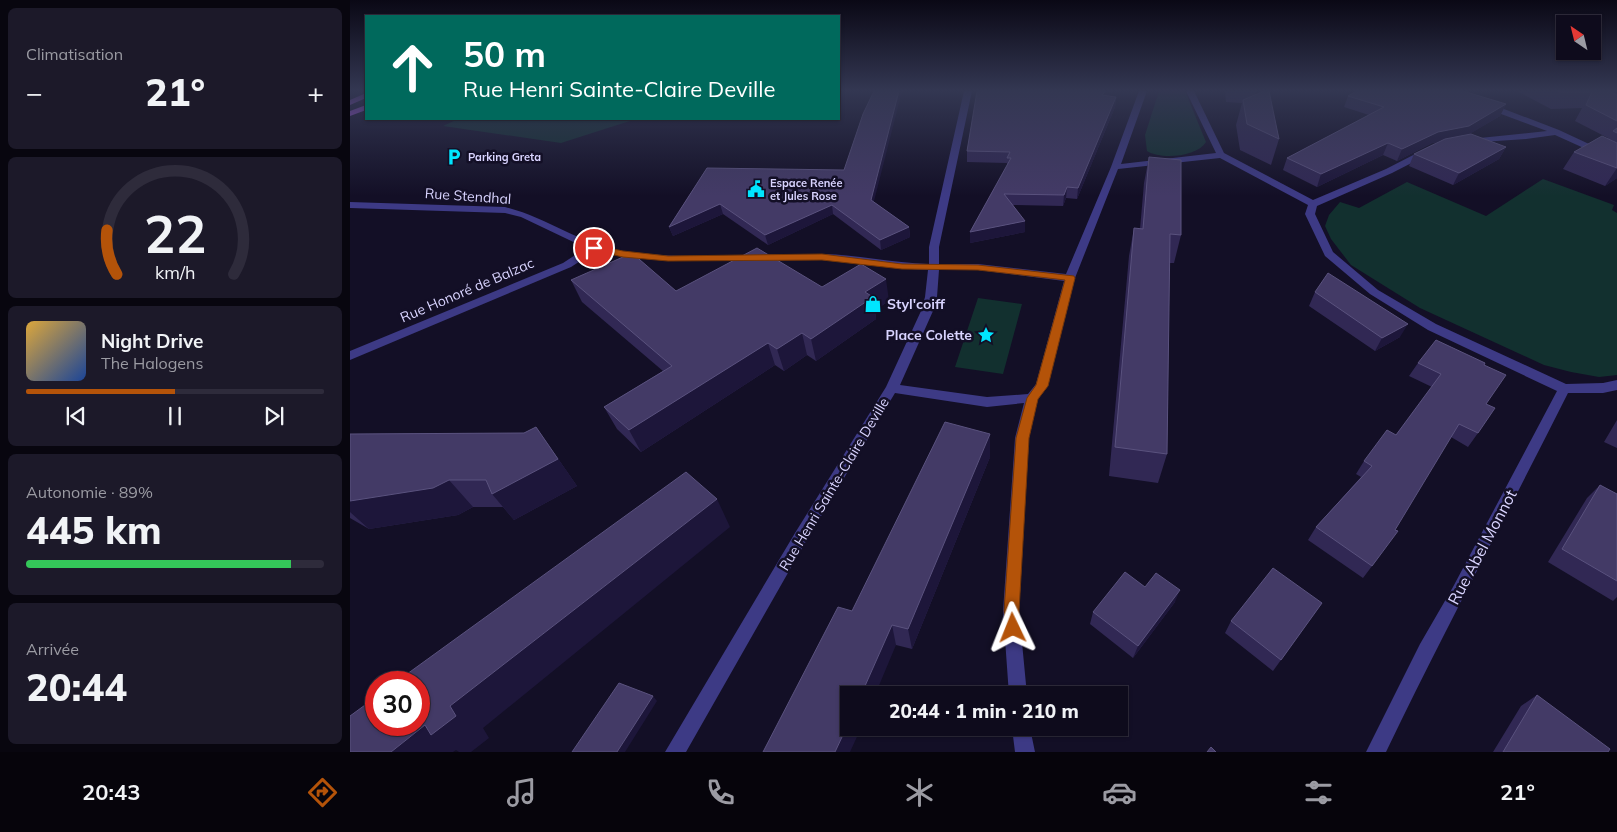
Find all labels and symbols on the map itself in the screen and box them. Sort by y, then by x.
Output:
north arrow [1556,15,1601,60]
parking icon: Parking Greta [444,147,464,167]
place label: Parking Greta [468,150,541,164]
place label: Espace Renée et Jules Rose [770,176,842,203]
public building icon: Espace Renée et Jules Rose [746,179,766,199]
street label: Rue Stendhal [424,184,512,208]
pin [573,227,615,269]
street label: Rue Honoré de Balzac [397,254,537,326]
shop icon: Styl'coiff [863,294,883,314]
place label: Styl'coiff [887,295,946,313]
place icon: Place Colette [976,325,996,345]
place label: Place Colette [885,326,972,344]
street label: Rue Henri Sainte-Claire Deville [775,394,893,574]
street label: Rue Abel Monnot [1443,486,1521,608]
position arrow [986,601,1038,653]
speed limit sign: 30 [365,671,430,736]

